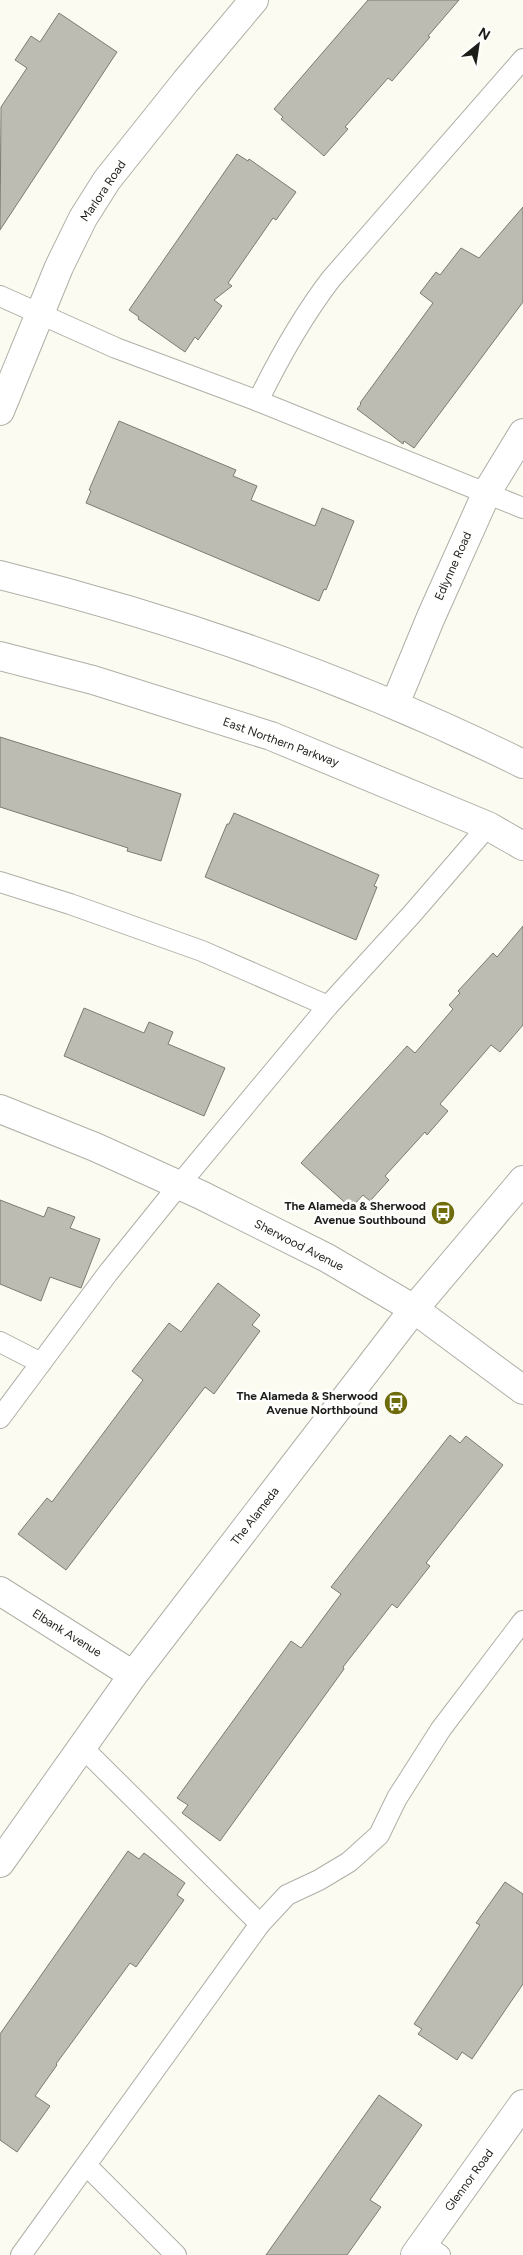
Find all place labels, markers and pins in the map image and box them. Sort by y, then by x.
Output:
place label: The Alameda & Sherwood Avenue Southbound [284,1199,426,1227]
bus stop icon: The Alameda & Sherwood Avenue Southbound [430,1200,456,1226]
place label: The Alameda & Sherwood Avenue Northbound [236,1389,378,1417]
bus stop icon: The Alameda & Sherwood Avenue Northbound [383,1390,409,1416]

